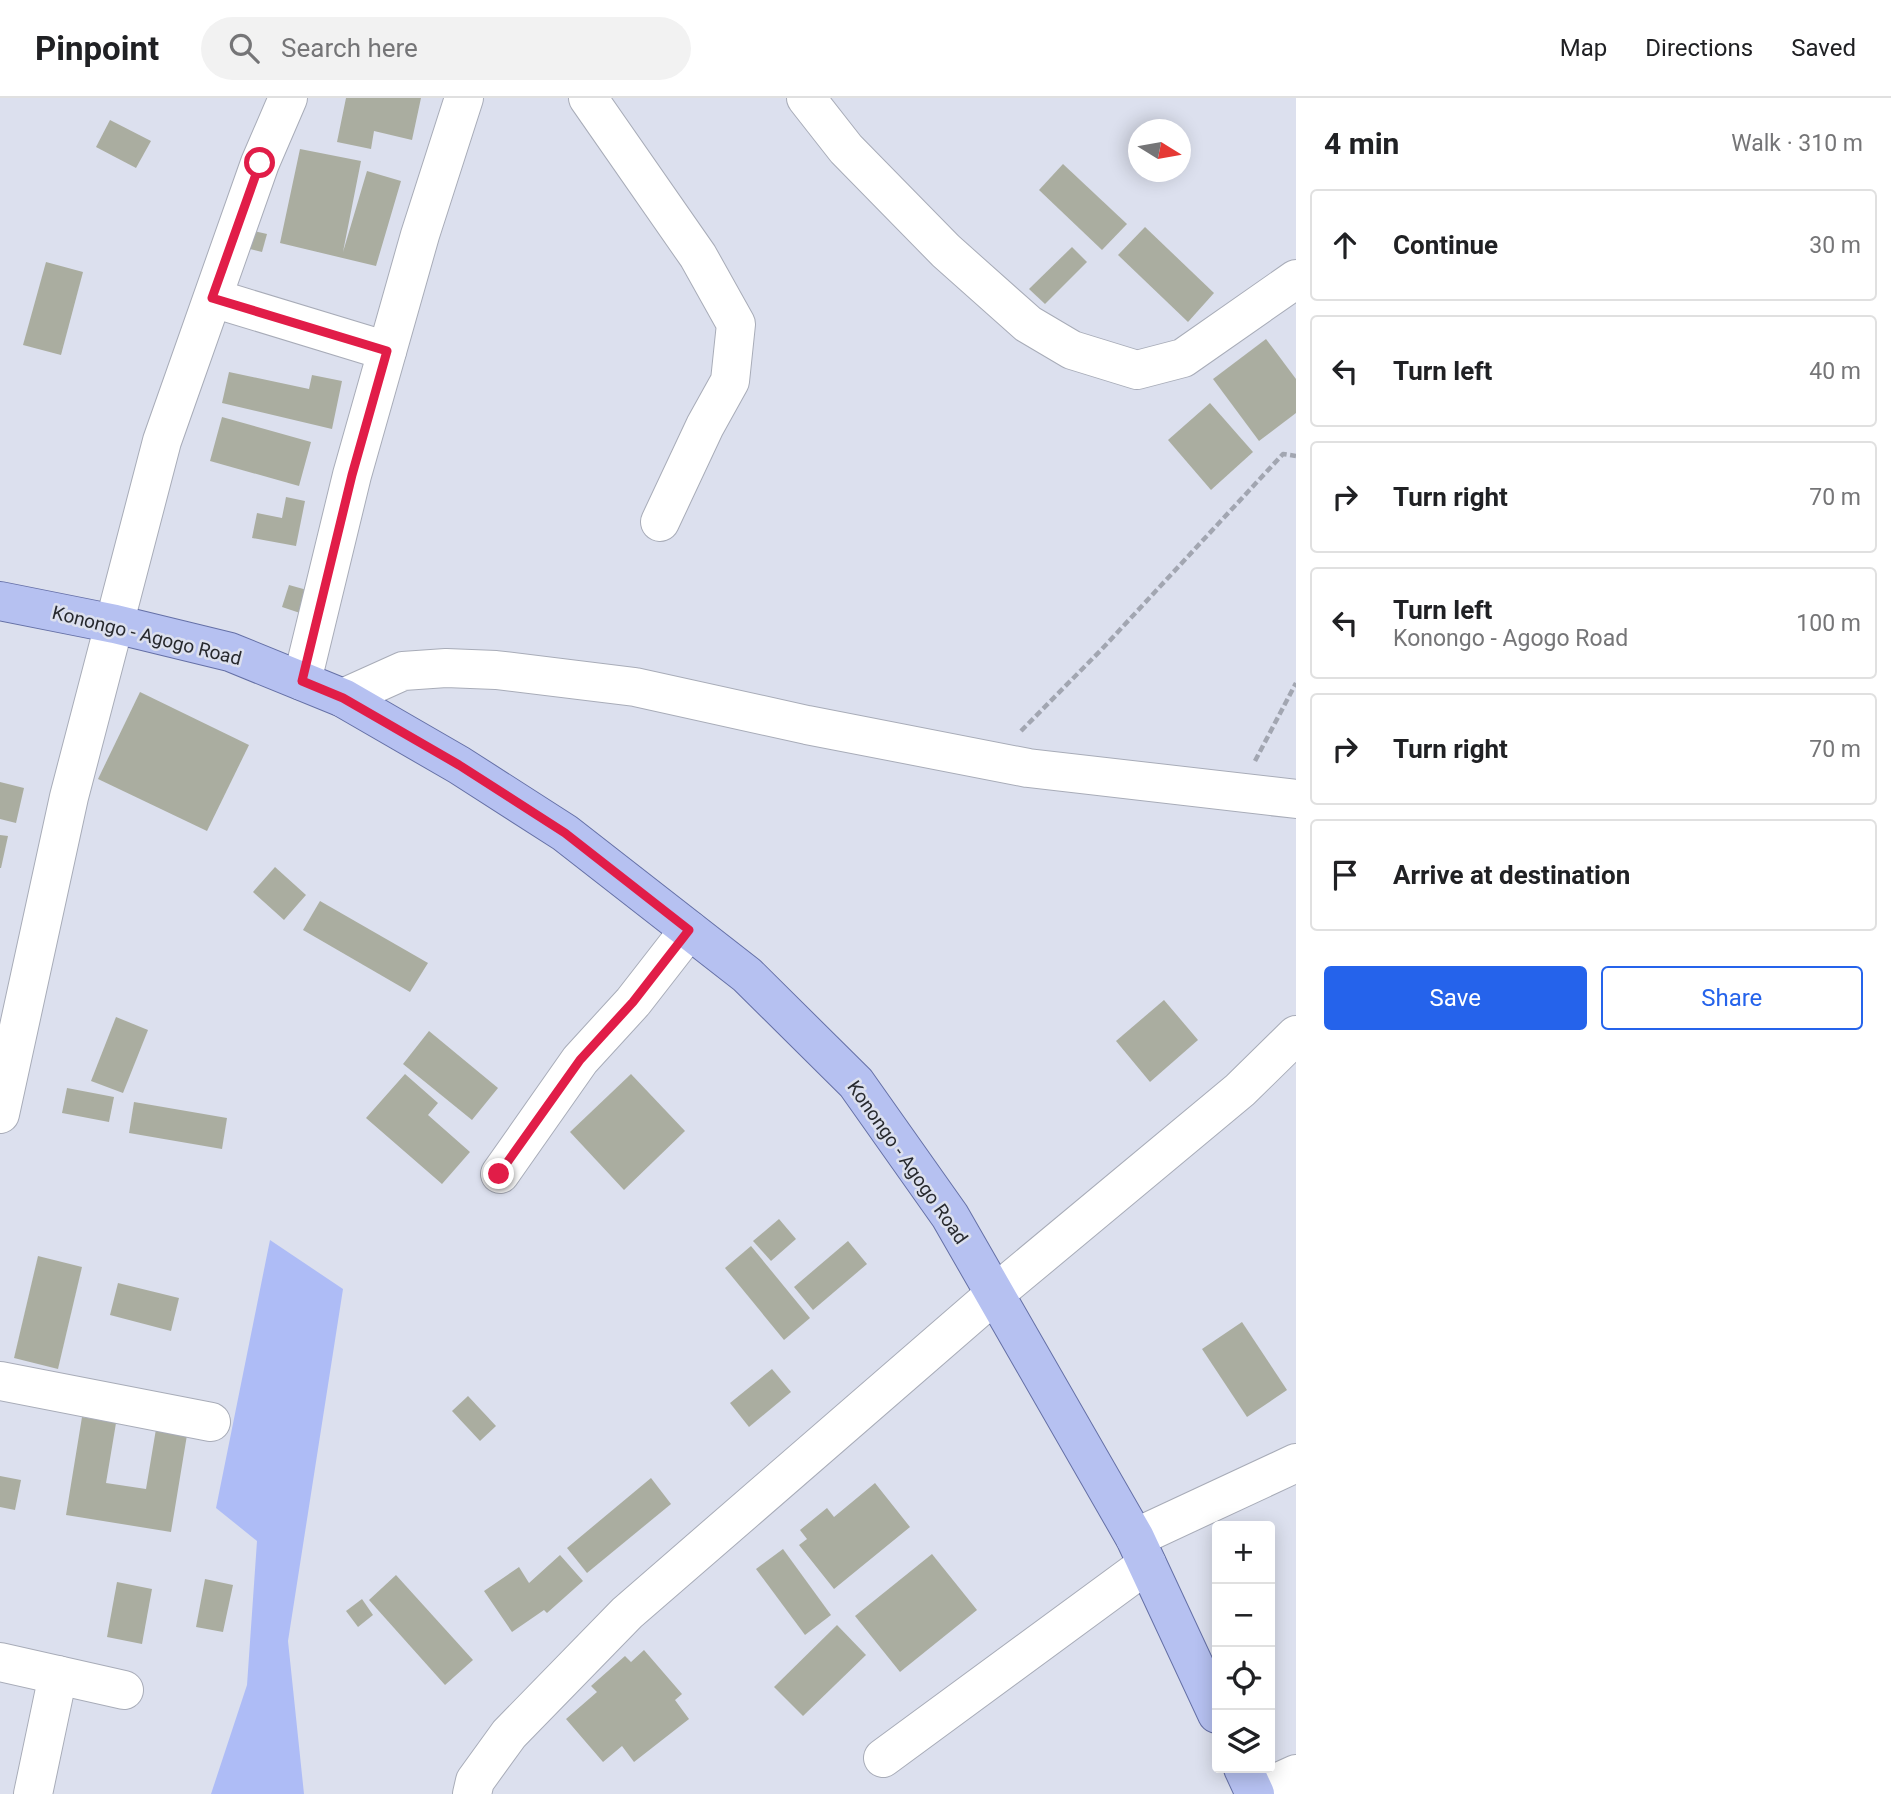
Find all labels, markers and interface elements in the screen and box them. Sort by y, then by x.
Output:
search box [201,17,691,80]
text: Pinpoint [35,29,159,68]
icon: search [225,29,263,67]
text: Search here [281,33,418,63]
text: Map [1560,34,1607,62]
text: Directions [1645,34,1753,62]
text: Saved [1791,34,1856,62]
north arrow [1128,119,1191,182]
text: 4 min [1324,126,1399,161]
text: Walk · 310 m [1731,130,1863,157]
route start [244,147,275,178]
icon: ahead [1326,226,1364,264]
text: Continue [1393,230,1498,260]
text: 30 m [1809,232,1861,259]
icon: left [1326,352,1364,390]
text: Turn left [1393,356,1492,386]
text: 40 m [1809,358,1861,385]
icon: right [1326,478,1364,516]
text: Turn right [1393,482,1508,512]
text: 70 m [1809,484,1861,511]
text: Turn left [1393,595,1492,625]
street label: Konongo - Agogo Road [50,601,244,670]
icon: left [1326,604,1364,642]
text: 100 m [1796,610,1861,637]
text: Konongo - Agogo Road [1393,625,1628,652]
icon: right [1326,730,1364,768]
text: Turn right [1393,734,1508,764]
text: 70 m [1809,736,1861,763]
icon: arrive [1326,856,1364,894]
text: Arrive at destination [1393,860,1630,890]
button: Save [1324,966,1587,1030]
button: Share [1601,966,1863,1030]
street label: Konongo - Agogo Road [842,1076,973,1248]
route end [483,1158,514,1189]
map controls [1212,1521,1275,1773]
button: + [1212,1521,1275,1584]
button: − [1212,1584,1275,1647]
button: locate [1212,1647,1275,1710]
button: layers [1212,1710,1275,1773]

